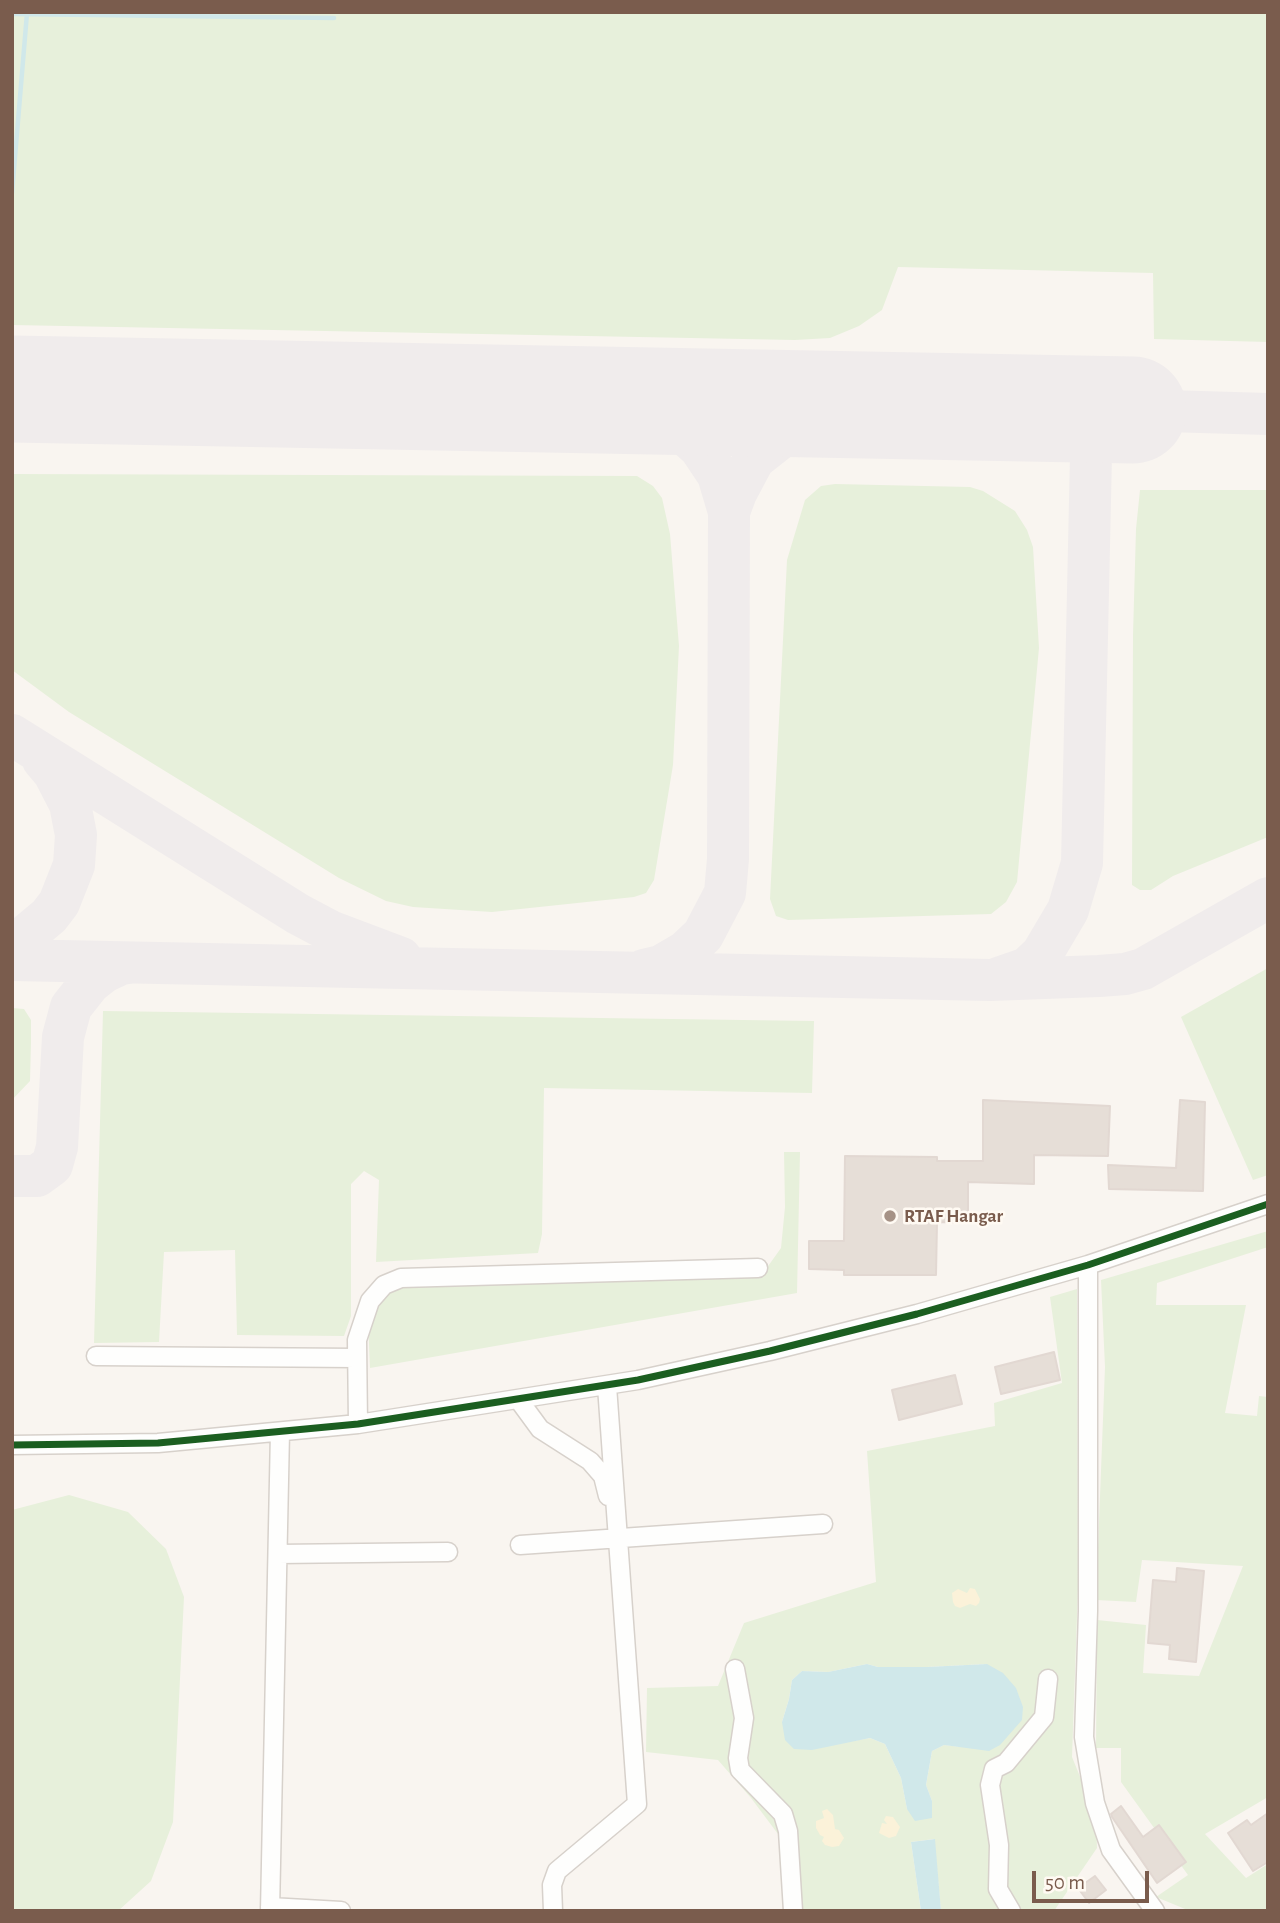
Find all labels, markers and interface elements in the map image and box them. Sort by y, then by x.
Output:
place label: RTAF Hangar [904,1205,1003,1227]
marker: RTAF Hangar [882,1208,898,1224]
scale bar [1035,1856,1152,1900]
text: 50 m [1045,1872,1085,1893]

